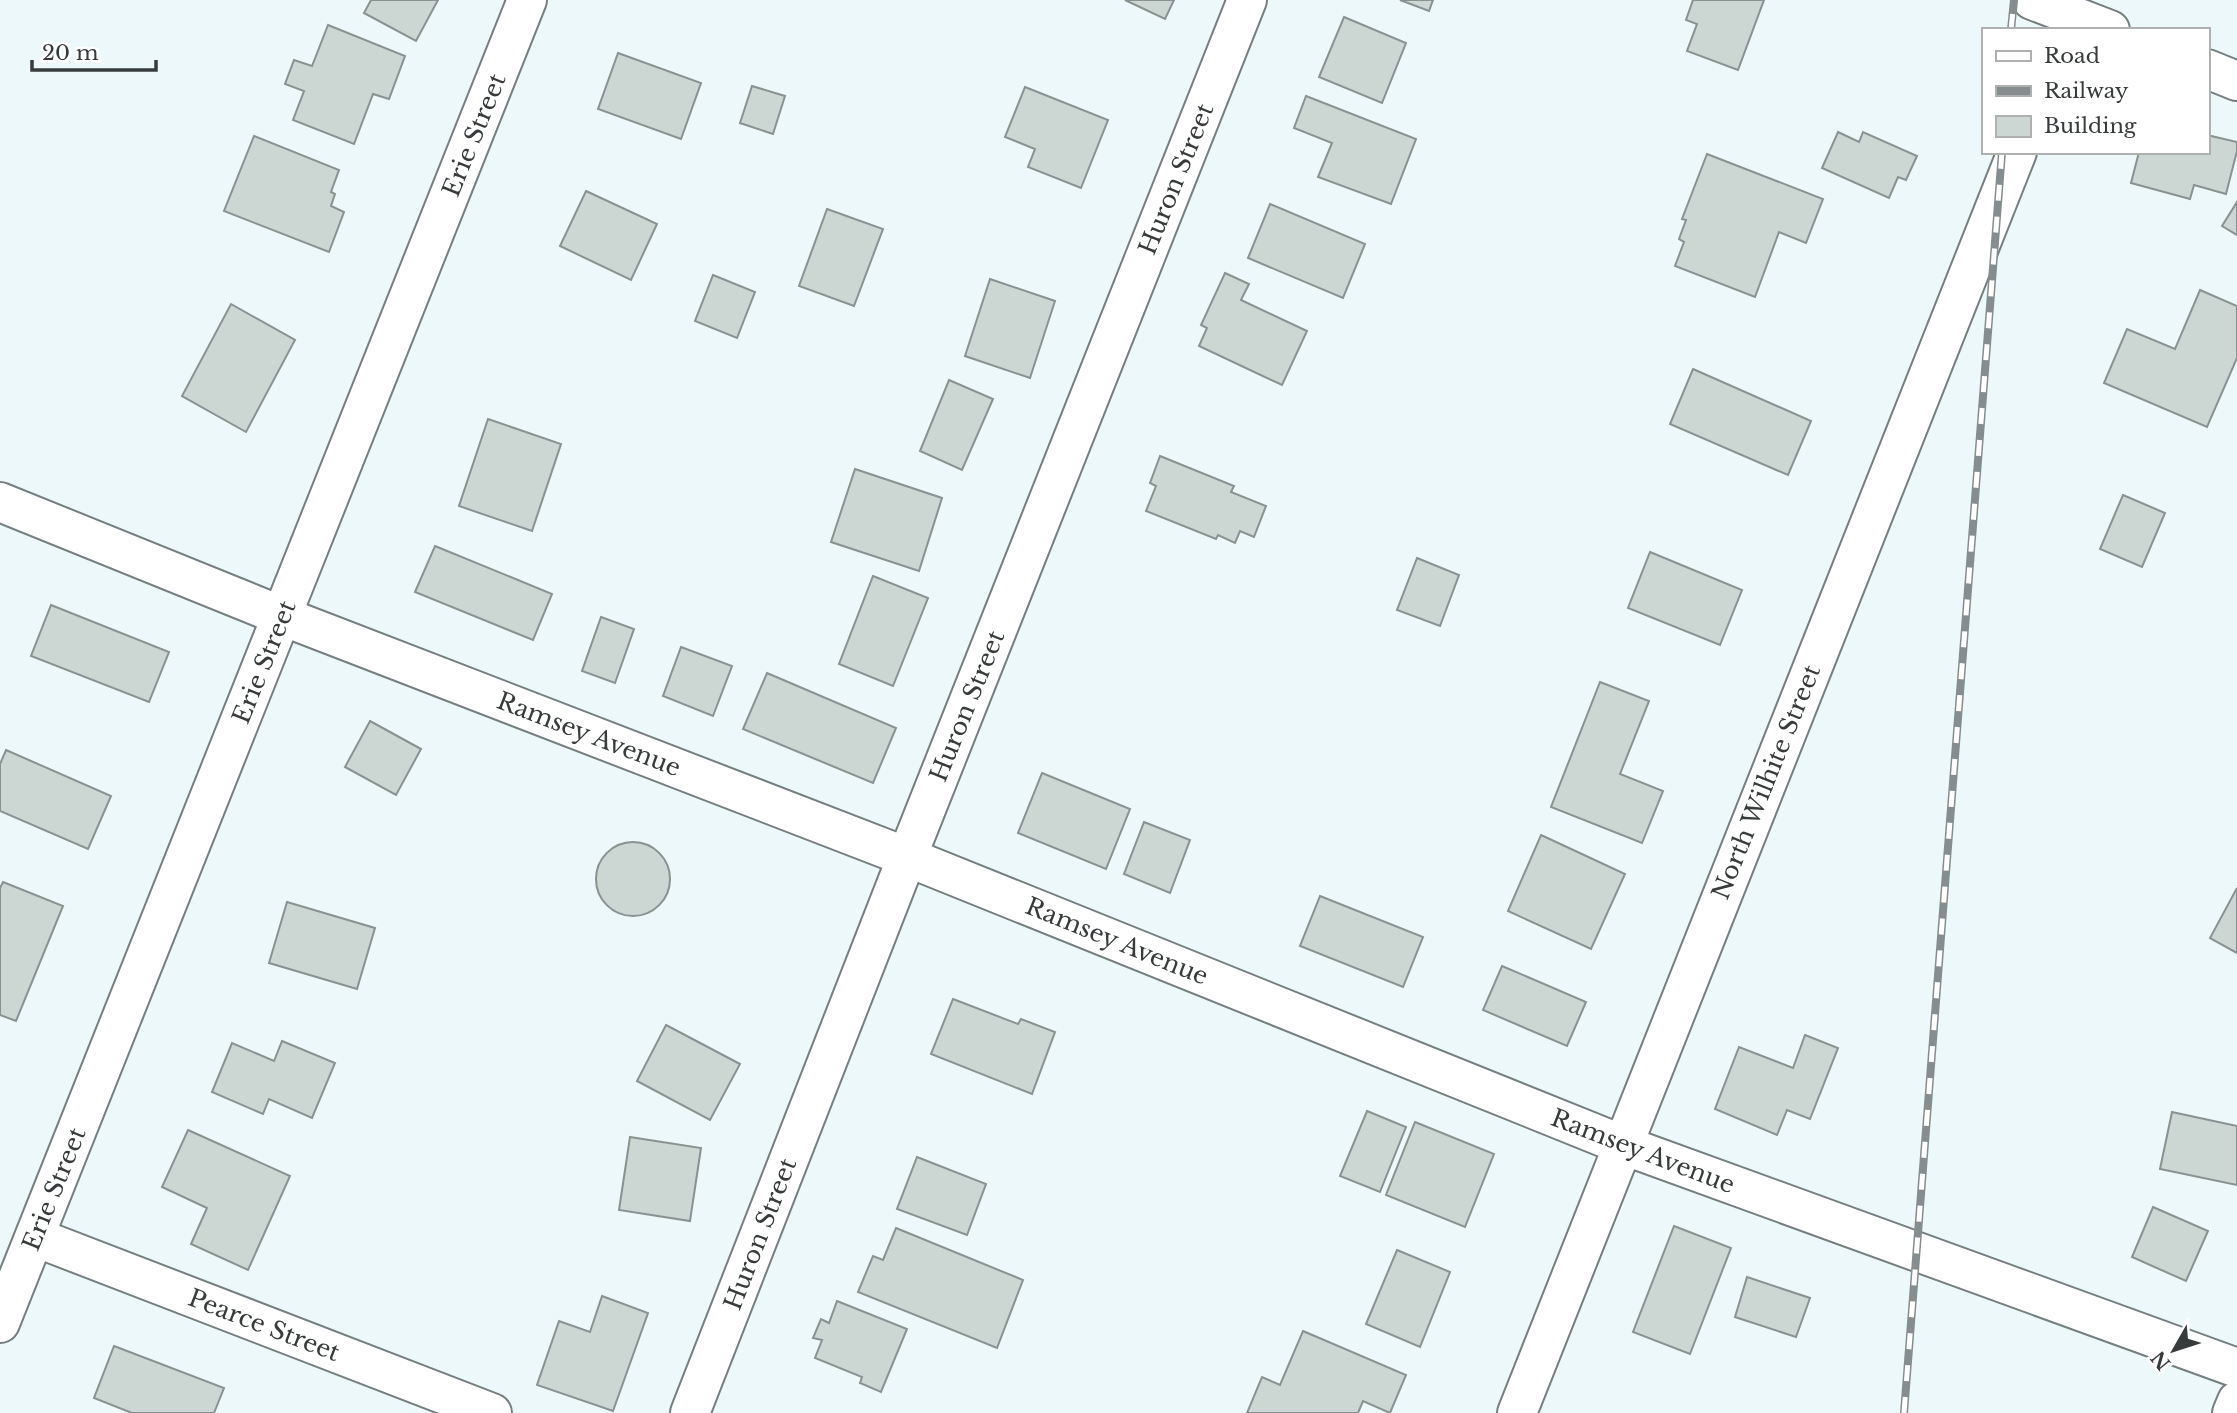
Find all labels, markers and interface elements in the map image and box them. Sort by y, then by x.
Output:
scale bar [32,28,156,72]
legend [1982,28,2209,154]
text: 20 m [42,40,99,66]
text: Road [2044,43,2100,69]
street label: Erie Street [436,69,512,201]
text: Railway [2044,78,2129,104]
street label: Huron Street [1133,99,1219,259]
text: Building [2044,113,2137,139]
street label: Erie Street [226,596,302,728]
street label: Huron Street [924,626,1010,786]
street label: North Wilhite Street [1706,661,1826,903]
street label: Ramsey Avenue [493,686,685,782]
street label: Ramsey Avenue [1022,891,1212,991]
street label: Ramsey Avenue [1547,1103,1739,1199]
street label: Erie Street [16,1123,92,1255]
street label: Huron Street [718,1154,802,1314]
street label: Pearce Street [184,1283,344,1367]
north arrow [2139,1315,2209,1385]
text: N [2147,1346,2176,1375]

